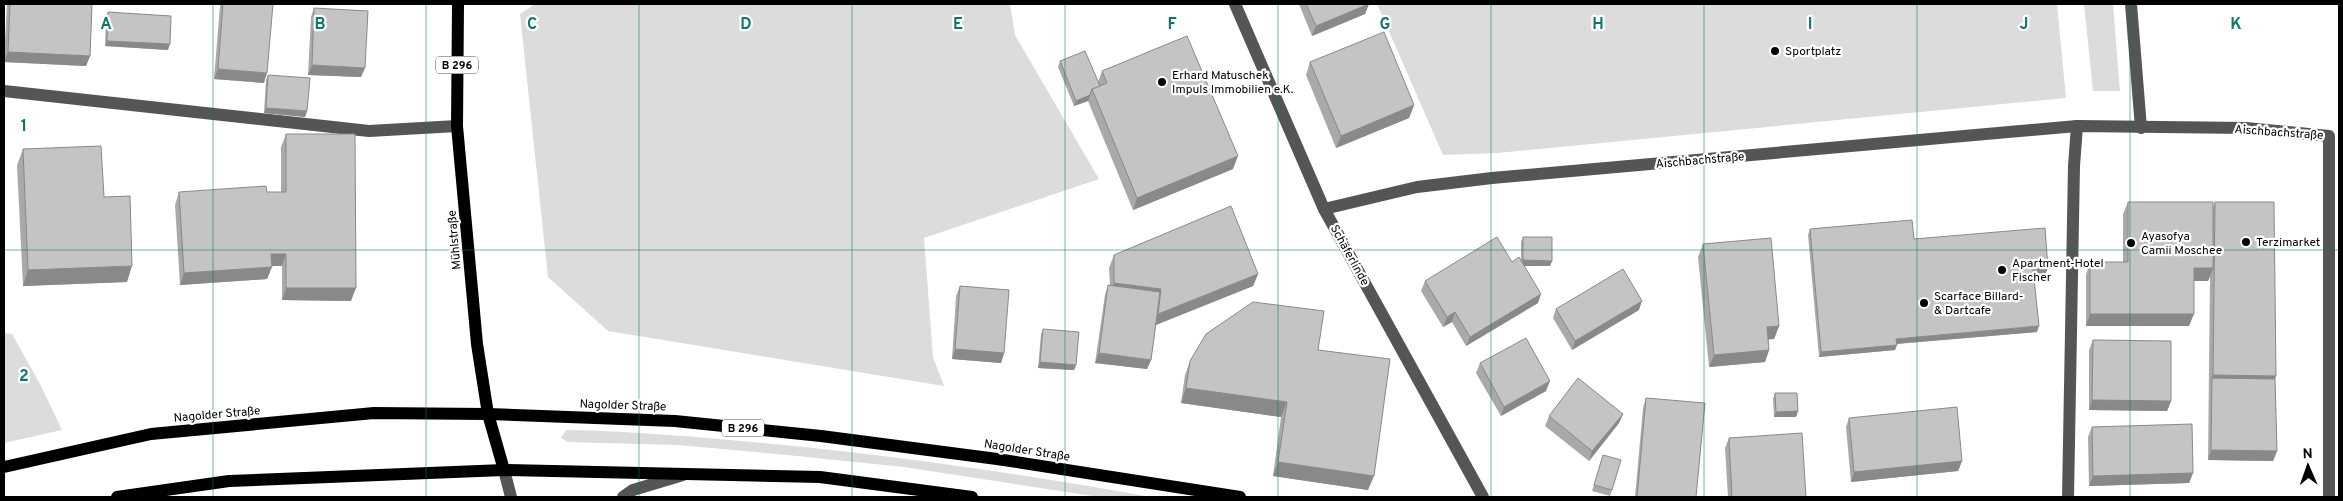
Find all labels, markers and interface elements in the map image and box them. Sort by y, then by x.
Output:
text: A [100,15,112,35]
text: B [314,15,326,35]
text: C [527,15,537,35]
text: D [740,15,752,35]
text: E [953,15,963,35]
text: F [1167,15,1177,35]
text: G [1380,15,1390,35]
text: H [1592,15,1604,35]
text: I [1808,15,1812,35]
text: J [2020,15,2028,35]
text: K [2230,15,2242,35]
place label: Sportplatz [1785,44,1841,60]
marker: Sportplatz [1769,45,1781,57]
road number: B 296 [436,56,478,74]
place label: Erhard Matuschek Impuls Immobilien e.K. [1172,68,1294,98]
marker: Erhard Matuschek Impuls Immobilien e.K. [1156,76,1168,88]
text: 1 [21,117,27,137]
street label: Aischbachstraße [2234,122,2324,144]
street label: Aischbachstraße [1655,149,1745,173]
street label: Mühlstraße [444,209,466,270]
street label: Schäferlinde [1326,222,1372,289]
place label: Ayasofya Camii Moschee [2141,229,2222,259]
place label: Terzimarket [2256,235,2320,251]
marker: Terzimarket [2240,236,2252,248]
marker: Ayasofya Camii Moschee [2125,237,2137,249]
place label: Apartment-Hotel Fischer [2012,256,2104,286]
marker: Apartment-Hotel Fischer [1996,264,2008,276]
place label: Scarface Billard- & Dartcafe [1934,289,2024,319]
marker: Scarface Billard- & Dartcafe [1918,297,1930,309]
text: 2 [19,367,29,387]
street label: Nagolder Straße [579,396,667,416]
street label: Nagolder Straße [173,403,261,427]
road number: B 296 [722,419,764,436]
street label: Nagolder Straße [983,436,1071,466]
north arrow [2283,441,2333,491]
text: N [2302,446,2313,463]

